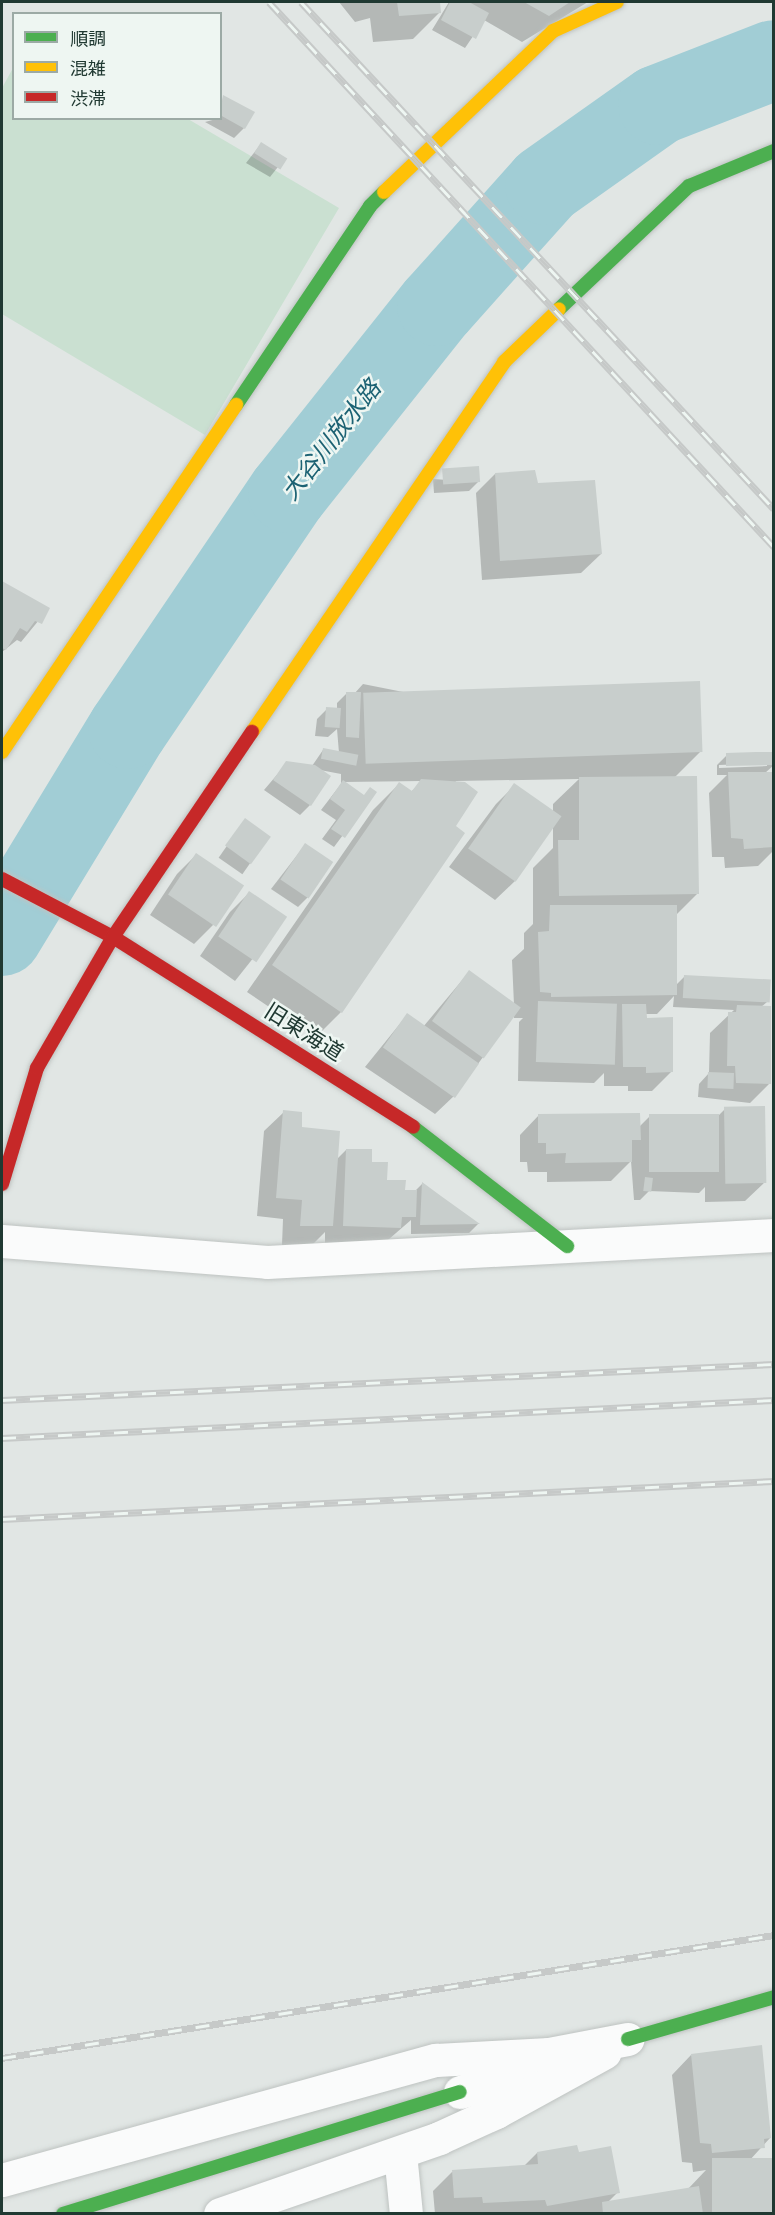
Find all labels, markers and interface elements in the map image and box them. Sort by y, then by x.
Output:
legend [12,12,222,120]
text: 順調 [70,27,106,50]
text: 混雑 [70,57,106,80]
text: 渋滞 [70,87,106,110]
water label: 大谷川放水路 [275,374,387,506]
street label: 旧東海道 [260,997,348,1067]

